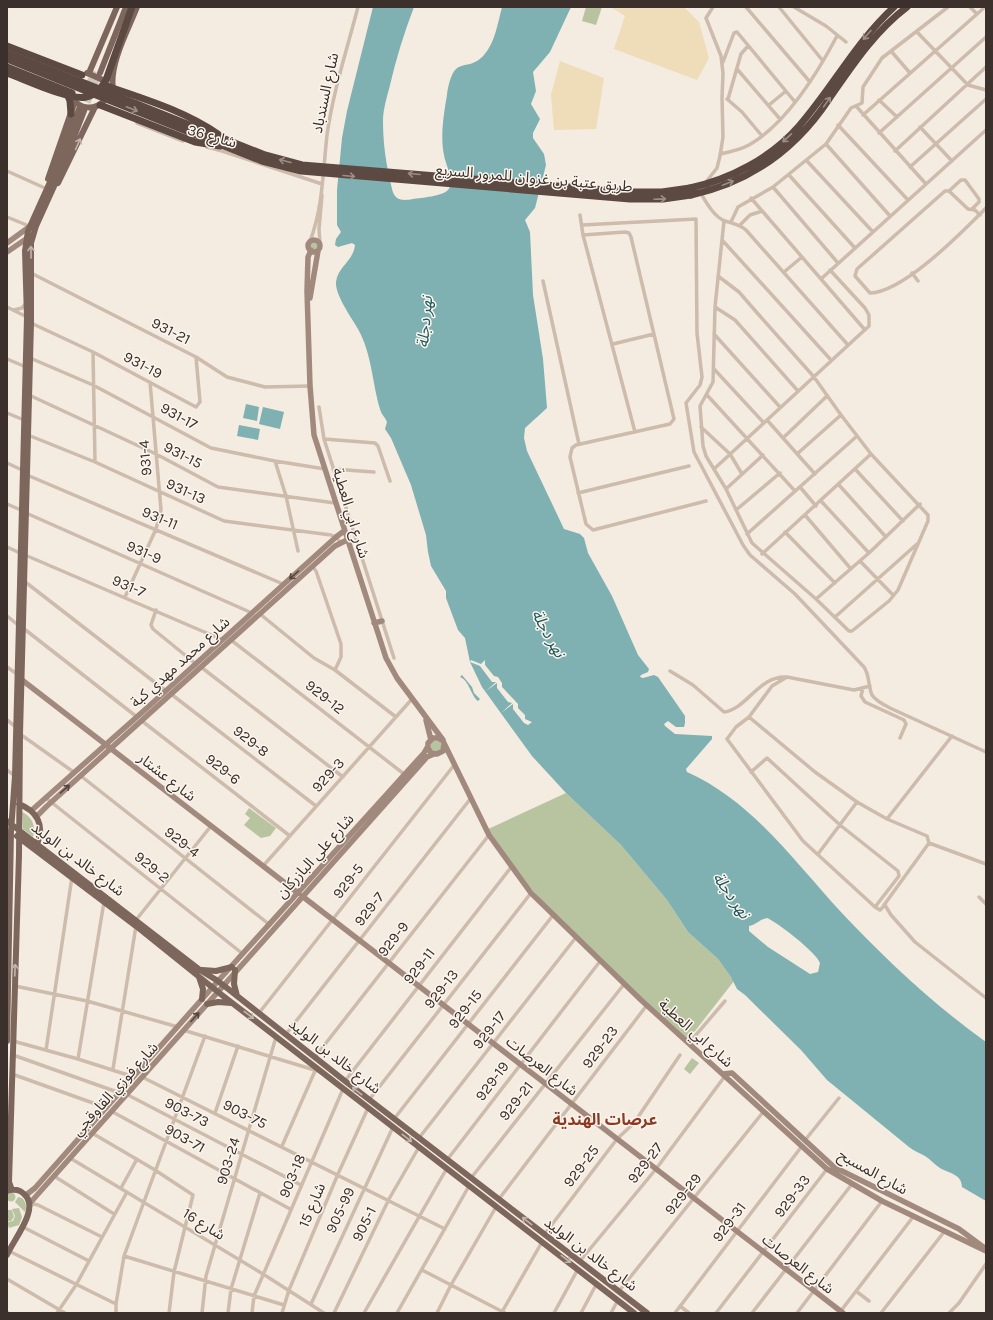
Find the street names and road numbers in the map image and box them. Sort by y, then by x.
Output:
street label: شارع السندباد [308,51,345,135]
street label: شارع 36 [185,120,239,155]
street label: طريق عتبة بن غزوان للمرور السريع [434,160,633,199]
street label: 931-21 [148,314,194,348]
street label: 931-19 [120,347,166,383]
street label: 931-17 [157,398,201,434]
street label: 931-15 [161,438,205,472]
street label: 931-4 [134,439,156,477]
street label: شارع ابي العطية [326,466,373,562]
street label: 931-13 [163,474,209,508]
street label: 931-11 [139,502,181,534]
street label: 931-9 [124,536,164,568]
street label: 931-7 [109,571,149,601]
street label: شارع محمد مهدي كبة [127,613,236,714]
street label: 929-12 [302,676,348,718]
street label: 929-8 [229,721,273,761]
street label: شارع عشتار [132,748,200,808]
street label: 929-6 [202,750,244,788]
street label: 929-3 [308,754,348,796]
street label: شارع علي البازركان [272,810,360,904]
street label: شارع خالد بن الوليد [26,818,128,902]
street label: 929-4 [161,823,204,862]
street label: 929-2 [131,847,173,887]
street label: 929-5 [329,860,367,902]
street label: 929-7 [350,888,388,930]
street label: 929-9 [374,918,412,960]
street label: 929-11 [399,944,439,988]
street label: 929-13 [420,966,462,1012]
street label: 929-15 [444,986,486,1032]
street label: شارع ابي العطية [653,995,737,1073]
street label: 929-17 [469,1007,509,1053]
street label: شارع خالد بن الوليد [283,1014,385,1100]
street label: 929-23 [578,1022,622,1072]
street label: شارع العرصات [501,1032,582,1102]
street label: شارع فوزي القاوقجي [68,1038,164,1142]
street label: 929-19 [471,1058,513,1104]
street label: 929-21 [495,1078,537,1124]
street label: 903-73 [162,1093,212,1131]
street label: 903-75 [220,1095,270,1133]
street label: 903-71 [162,1120,208,1156]
street label: 903-24 [212,1134,244,1187]
street label: 929-27 [623,1139,667,1187]
street label: 929-25 [559,1141,603,1191]
street label: شارع المسبح [834,1146,911,1201]
street label: 903-18 [275,1151,309,1201]
street label: 929-29 [661,1169,705,1219]
street label: 929-33 [770,1171,814,1221]
street label: شارع 15 [295,1180,332,1231]
street label: 905-99 [322,1184,358,1236]
street label: 929-31 [708,1199,750,1245]
street label: شارع 16 [178,1204,229,1247]
street label: 905-1 [348,1204,380,1244]
street label: شارع خالد بن الوليد [539,1213,641,1297]
street label: شارع العرصات [757,1230,838,1300]

